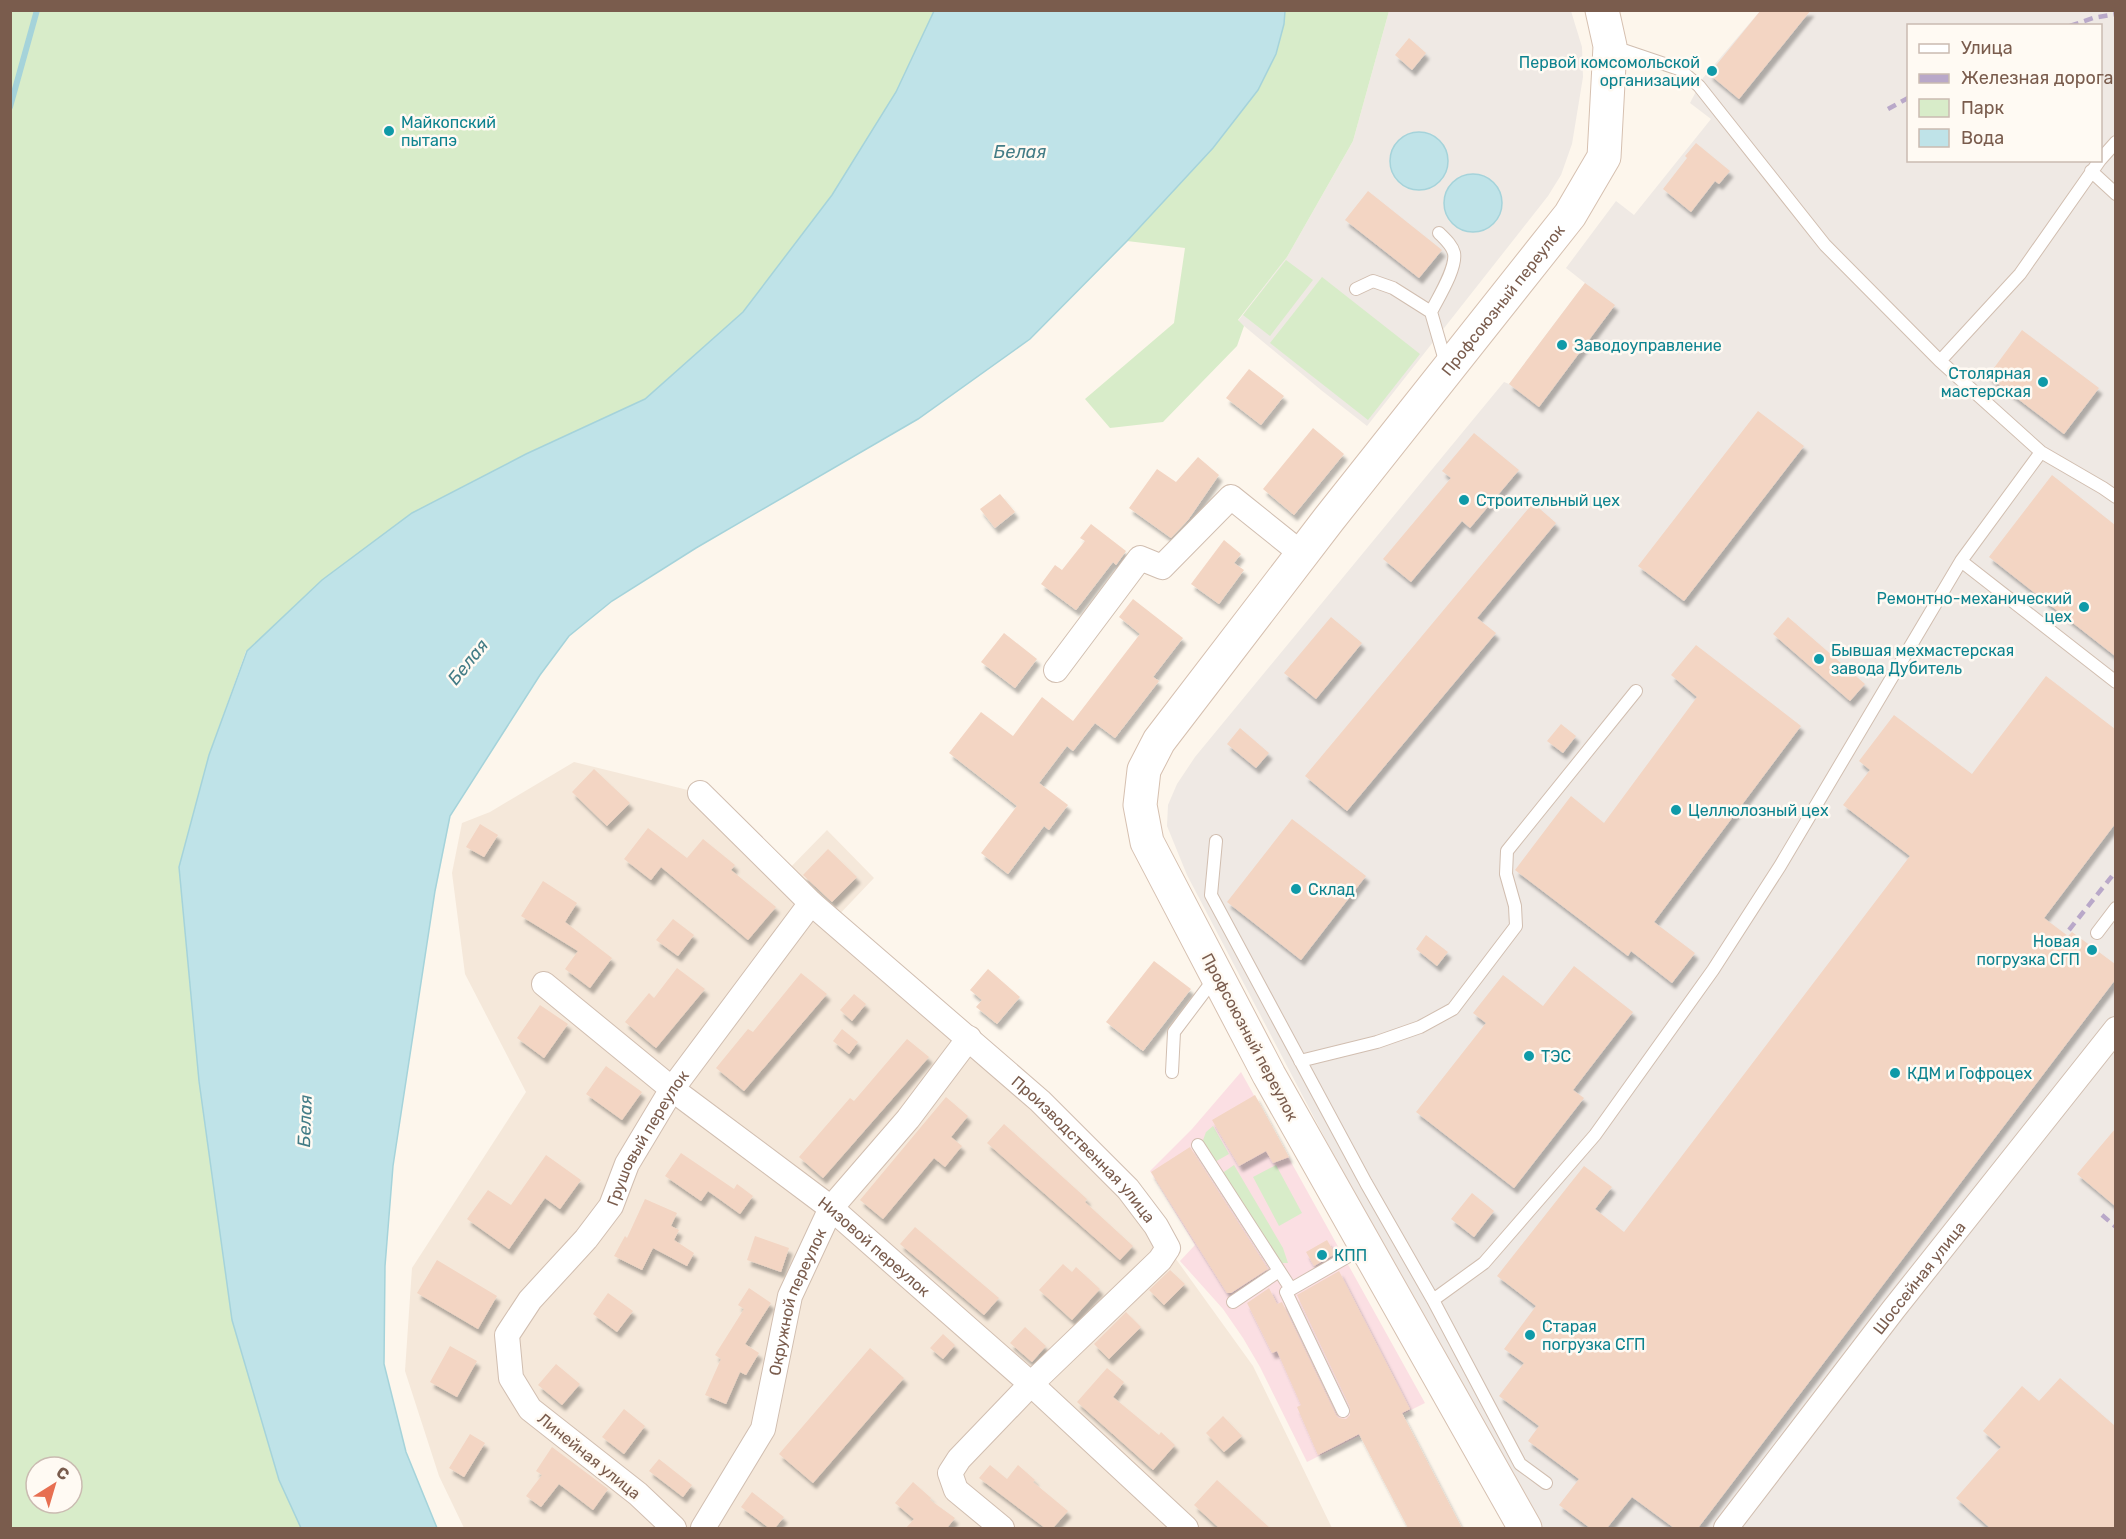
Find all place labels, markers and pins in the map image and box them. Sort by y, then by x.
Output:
place label: Первой комсомольской организации [1519,53,1700,90]
marker: Первой комсомольской организации [1705,64,1719,78]
place label: Майкопский пытапэ [401,113,496,150]
marker: Майкопский пытапэ [382,124,396,138]
place label: Заводоуправление [1574,336,1722,355]
marker: Заводоуправление [1555,338,1569,352]
place label: Столярная мастерская [1941,364,2031,401]
marker: Столярная мастерская [2036,375,2050,389]
place label: Строительный цех [1476,491,1620,510]
marker: Строительный цех [1457,493,1471,507]
place label: Ремонтно-механический цех [1877,589,2072,626]
marker: Ремонтно-механический цех [2077,600,2091,614]
place label: Бывшая мехмастерская завода Дубитель [1831,641,2014,678]
marker: Бывшая мехмастерская завода Дубитель [1812,652,1826,666]
place label: Целлюлозный цех [1688,801,1829,820]
marker: Целлюлозный цех [1669,803,1683,817]
place label: Склад [1308,880,1355,899]
marker: Склад [1289,882,1303,896]
place label: Новая погрузка СГП [1977,932,2080,969]
marker: Новая погрузка СГП [2085,943,2099,957]
place label: ТЭС [1541,1047,1571,1066]
marker: ТЭС [1522,1049,1536,1063]
place label: КДМ и Гофроцех [1907,1064,2032,1083]
marker: КДМ и Гофроцех [1888,1066,1902,1080]
place label: КПП [1334,1246,1367,1265]
marker: КПП [1315,1248,1329,1262]
place label: Старая погрузка СГП [1542,1317,1646,1354]
marker: Старая погрузка СГП [1523,1328,1537,1342]

